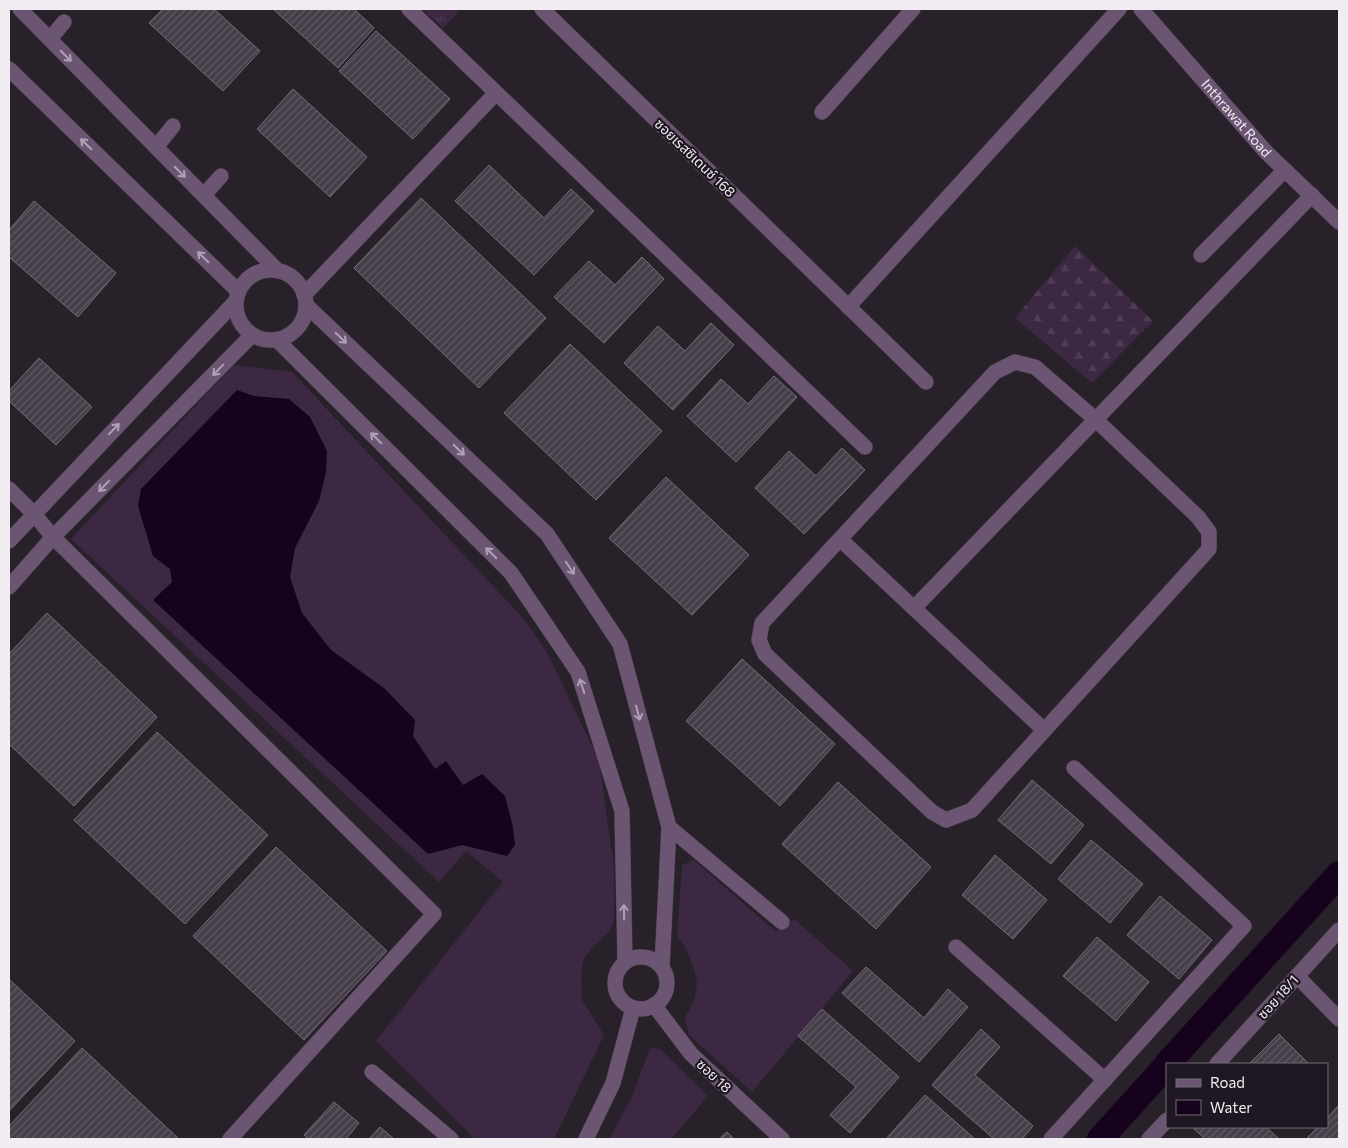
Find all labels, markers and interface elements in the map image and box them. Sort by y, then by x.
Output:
one-way arrow [60,50,72,62]
street label: Inthrawat Road [1198,75,1275,160]
street label: ซอยเรสซิเดนซ์ 168 [652,115,739,200]
one-way arrow [80,138,93,150]
one-way arrow [174,165,186,178]
one-way arrow [197,251,209,263]
one-way arrow [335,332,347,344]
one-way arrow [212,363,224,375]
one-way arrow [108,423,120,436]
one-way arrow [370,432,382,444]
one-way arrow [453,444,465,456]
one-way arrow [98,479,110,492]
one-way arrow [485,547,497,559]
one-way arrow [565,561,575,575]
one-way arrow [577,679,586,694]
one-way arrow [634,705,644,721]
one-way arrow [619,905,629,921]
street label: ซอย 18/1 [1253,971,1302,1022]
street label: ซอย 18 [693,1055,735,1096]
legend [1166,1063,1328,1128]
text: Road [1210,1073,1245,1091]
text: Water [1210,1098,1252,1116]

